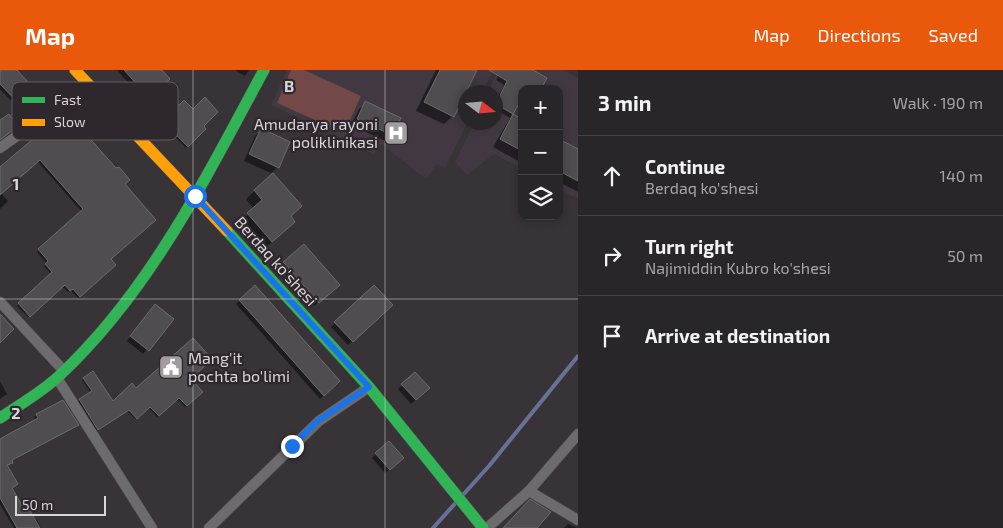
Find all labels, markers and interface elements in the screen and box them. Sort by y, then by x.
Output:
text: Map [25,21,75,50]
text: Map [753,24,790,46]
text: Directions [818,24,901,46]
text: Saved [929,24,978,46]
text: B [284,76,294,95]
legend [12,82,178,140]
north arrow [458,85,503,130]
map controls [518,85,563,220]
button: + [518,85,563,130]
text: 3 min [598,90,651,115]
text: Fast [54,91,81,108]
text: Walk · 190 m [893,93,983,112]
text: Slow [54,113,86,130]
place label: Amudarya rayoni poliklinikasi [254,114,378,151]
hospital icon: Amudarya rayoni poliklinikasi [383,120,409,146]
button: − [518,130,563,175]
text: Continue [645,155,725,178]
icon: ahead [598,162,626,190]
text: 140 m [940,166,983,185]
text: 1 [13,174,19,193]
button: layers [518,175,563,220]
text: Berdaq ko'shesi [645,178,759,197]
route start [184,185,207,208]
street label: Berdaq ko'shesi [231,212,321,309]
text: Turn right [645,235,733,258]
icon: right [598,242,626,270]
text: 50 m [947,246,983,265]
text: Najimiddin Kubro ko'shesi [645,258,831,277]
icon: arrive [598,322,626,350]
text: Arrive at destination [645,324,830,347]
place label: Mang'it pochta bo'limi [188,348,290,385]
public building icon: Mang'it pochta bo'limi [158,354,184,380]
text: 2 [11,403,21,422]
route end [281,435,304,458]
scale bar [15,493,106,516]
text: 50 m [22,496,53,513]

